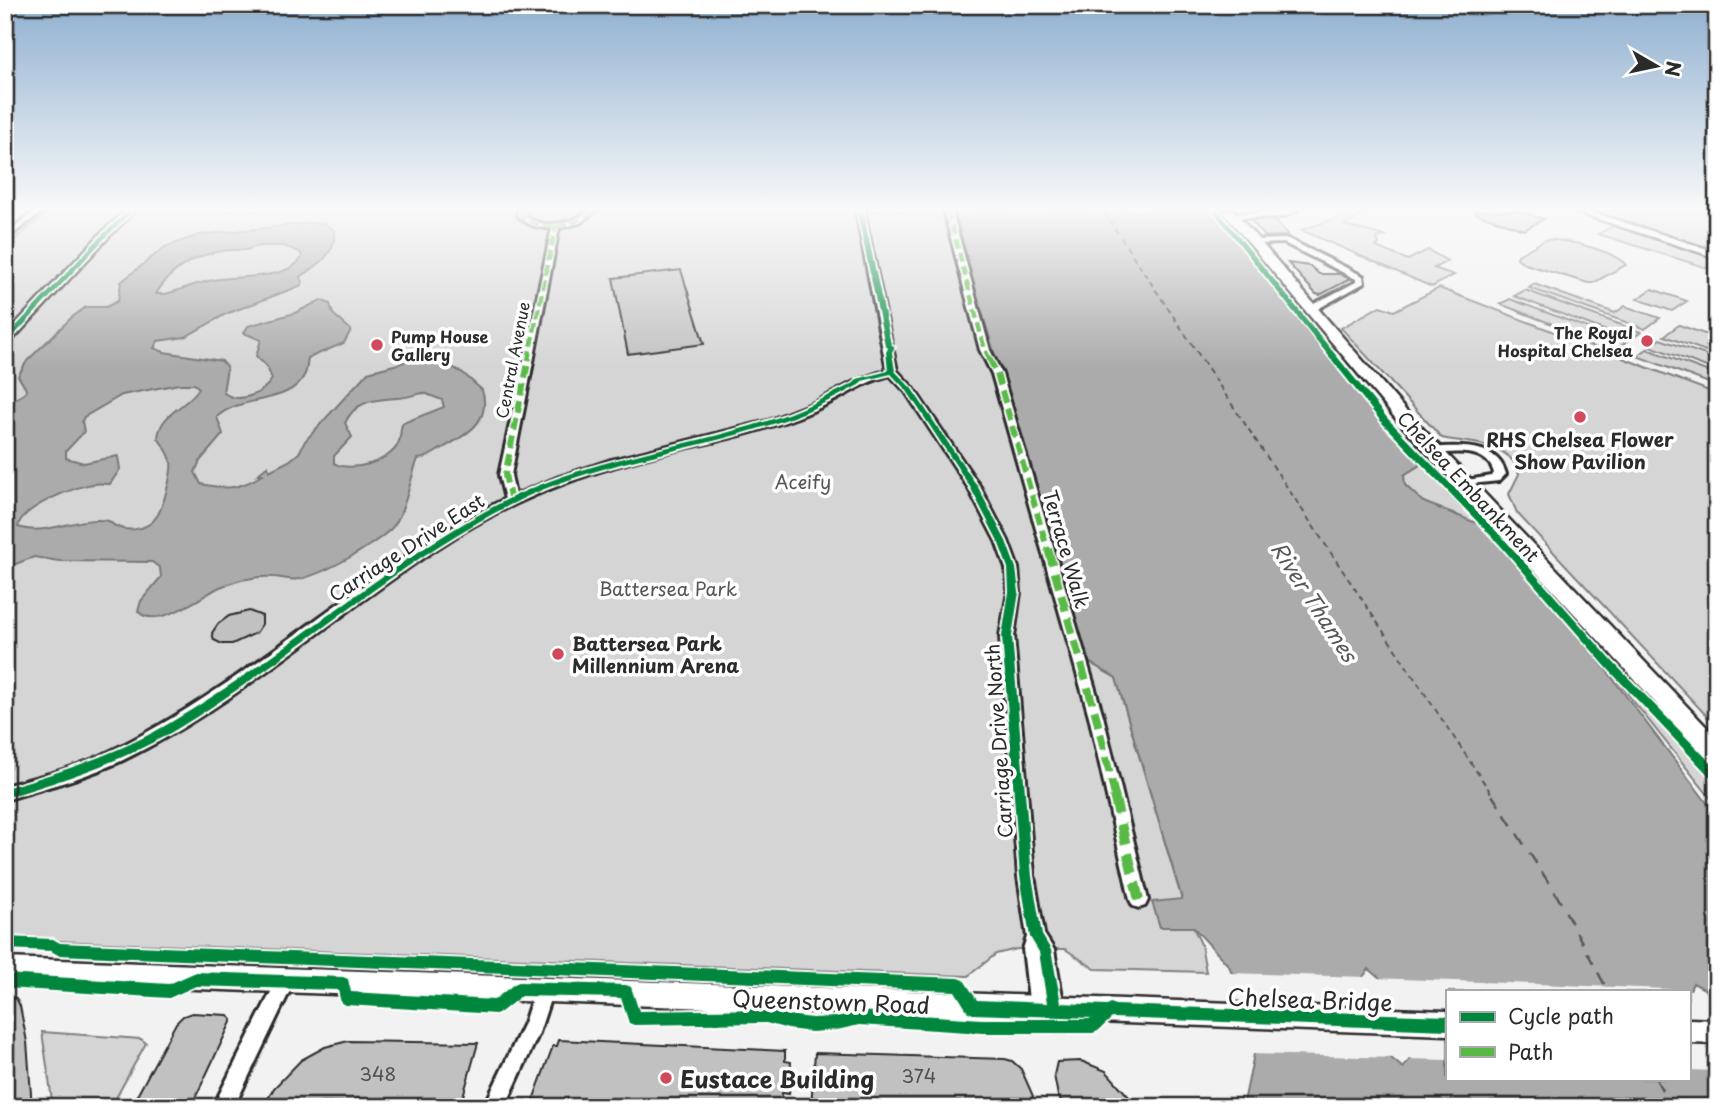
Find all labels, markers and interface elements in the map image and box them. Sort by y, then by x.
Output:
north arrow [1620,32,1690,102]
text: N [1659,59,1689,78]
street label: Central Avenue [489,300,535,420]
place label: The Royal Hospital Chelsea [1498,320,1633,362]
place label: Pump House Gallery [391,324,489,366]
marker: The Royal Hospital Chelsea [1639,333,1655,349]
marker: Pump House Gallery [369,337,385,353]
street label: Chelsea Embankment [1391,404,1547,568]
marker: RHS Chelsea Flower Show Pavilion [1572,409,1588,425]
place label: RHS Chelsea Flower Show Pavilion [1486,425,1674,475]
park label: Aceify [775,467,831,495]
street label: Carriage Drive East [323,486,490,608]
street label: Terrace Walk [1037,487,1097,612]
water label: River Thames [1264,535,1367,669]
park label: Battersea Park [599,574,738,602]
place label: Battersea Park Millennium Arena [572,629,739,679]
street label: Carriage Drive North [977,643,1019,839]
marker: Battersea Park Millennium Arena [550,646,566,662]
street label: Chelsea Bridge [1227,979,1393,1019]
street label: Queenstown Road [731,980,931,1022]
legend [1446,990,1690,1080]
text: Cycle path [1508,999,1614,1031]
text: Path [1508,1035,1553,1067]
house number: 348 [360,1059,396,1087]
place label: Eustace Building [680,1061,874,1096]
house number: 374 [902,1061,936,1089]
marker: Eustace Building [658,1070,674,1086]

